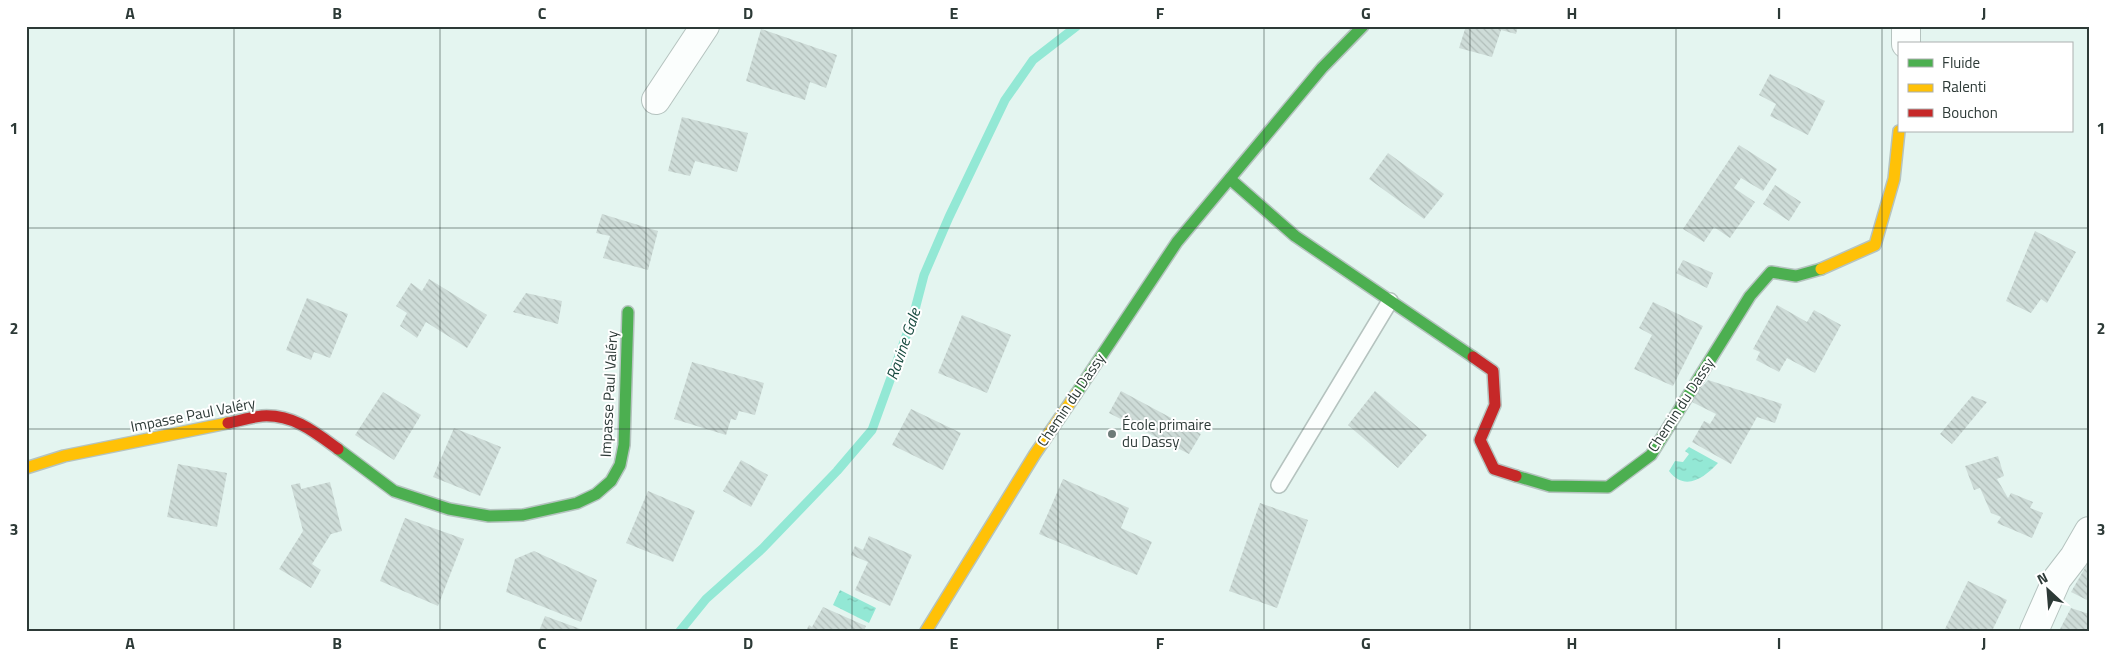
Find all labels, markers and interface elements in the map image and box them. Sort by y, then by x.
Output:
text: A [125,1,135,25]
text: B [332,1,342,25]
text: C [538,1,547,25]
text: D [743,1,753,25]
text: E [950,1,959,25]
text: F [1156,1,1165,25]
text: G [1361,1,1371,25]
text: H [1567,1,1577,25]
text: I [1777,1,1781,25]
text: J [1982,1,1986,25]
legend [1898,42,2072,132]
text: Fluide [1942,51,1980,74]
text: Ralenti [1942,75,1986,98]
text: Bouchon [1942,101,1998,124]
text: 1 [10,116,18,140]
text: 1 [2097,116,2105,140]
water label: Ravine Gale [880,303,927,383]
text: 2 [10,316,18,340]
text: 2 [2097,316,2105,340]
street label: Impasse Paul Valéry [594,330,623,458]
street label: Chemin du Dassy [1031,348,1110,451]
street label: Chemin du Dassy [1641,353,1720,456]
street label: Impasse Paul Valéry [128,391,257,438]
place label: École primaire du Dassy [1122,413,1211,453]
marker: École primaire du Dassy [1106,428,1118,440]
text: 3 [10,517,18,541]
text: 3 [2097,517,2105,541]
north arrow [2022,564,2072,614]
text: N [2033,566,2051,589]
text: A [125,631,135,655]
text: B [332,631,342,655]
text: C [538,631,547,655]
text: D [743,631,753,655]
text: E [950,631,959,655]
text: F [1156,631,1165,655]
text: G [1361,631,1371,655]
text: H [1567,631,1577,655]
text: I [1777,631,1781,655]
text: J [1982,631,1986,655]

